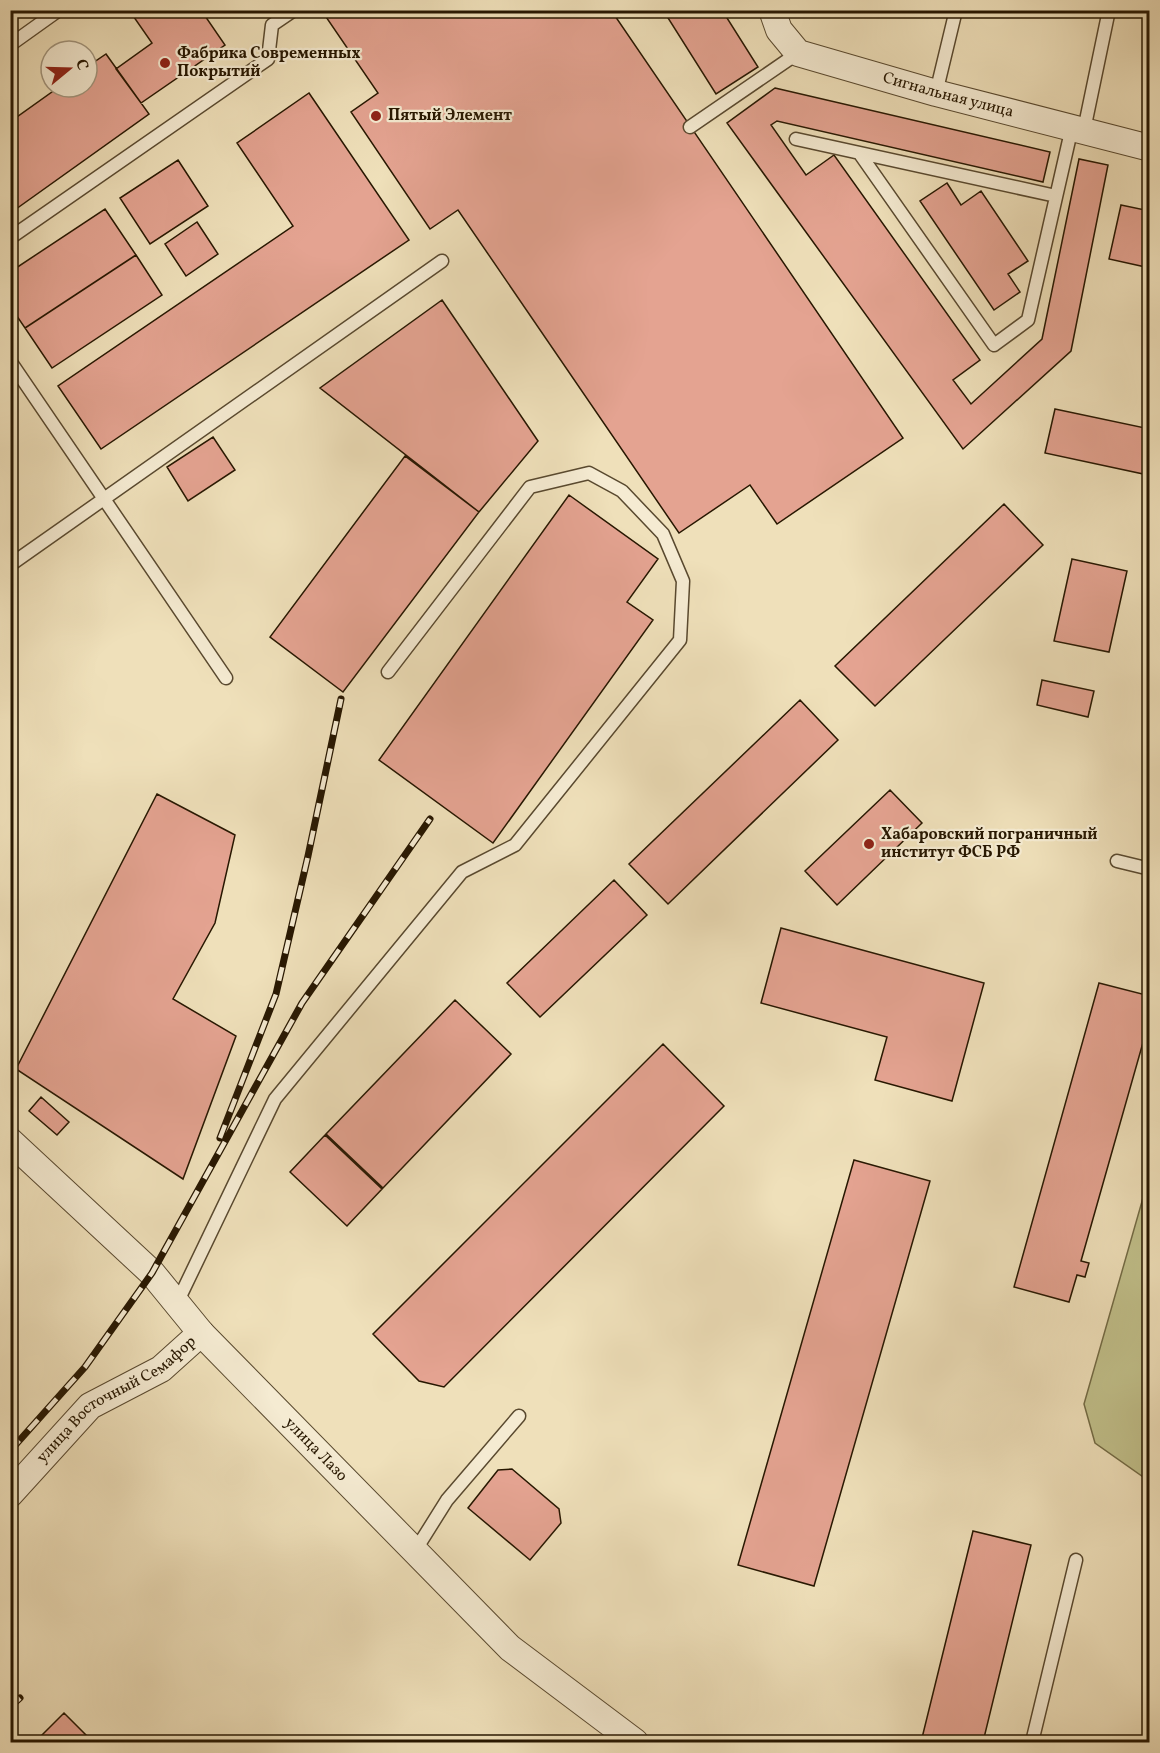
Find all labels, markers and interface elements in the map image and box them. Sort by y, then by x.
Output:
north arrow [39,39,99,99]
place label: Фабрика Современных Покрытий [177,43,360,83]
text: С [69,56,93,73]
marker: Фабрика Современных Покрытий [158,56,172,70]
street label: Сигнальная улица [880,67,1016,124]
place label: Пятый Элемент [388,105,512,127]
marker: Пятый Элемент [369,109,383,123]
place label: Хабаровский пограничный институт ФСБ РФ [881,824,1098,864]
marker: Хабаровский пограничный институт ФСБ РФ [862,837,876,851]
street label: улица Восточный Семафор [32,1331,201,1468]
street label: улица Лазо [279,1413,352,1487]

